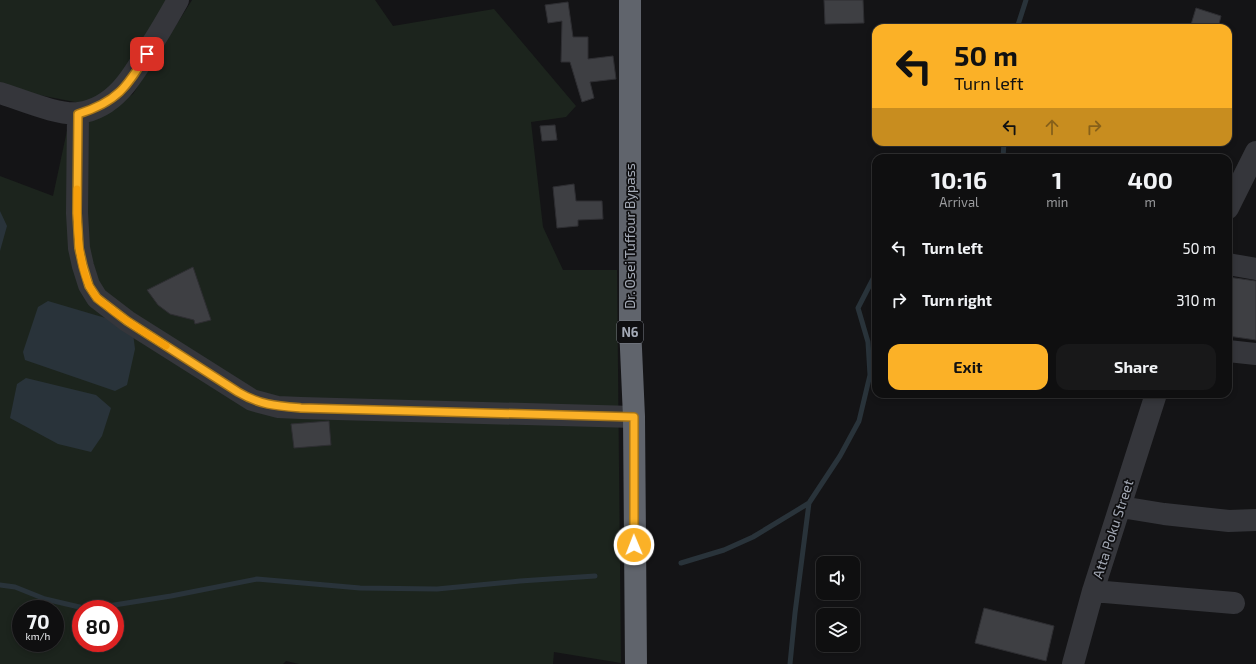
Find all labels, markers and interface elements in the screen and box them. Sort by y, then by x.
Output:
pin [130,37,164,71]
text: 50 m [954,38,1018,72]
icon: left [888,40,940,92]
icon: arrive [136,43,158,65]
text: Turn left [954,72,1024,94]
icon: left [999,116,1021,138]
icon: ahead [1041,116,1063,138]
icon: right [1083,116,1105,138]
street label: Dr. Osei Tuffour Bypass [621,163,638,309]
text: 10:16 [931,165,987,194]
text: 1 [1052,165,1062,194]
text: 400 [1127,165,1173,194]
text: Arrival [939,194,979,210]
text: min [1046,194,1068,210]
text: m [1144,194,1156,210]
icon: left [888,237,910,259]
text: Turn left [922,239,983,257]
text: 50 m [1182,239,1216,257]
icon: right [888,289,910,311]
text: Turn right [922,291,992,309]
text: 310 m [1176,291,1216,309]
road number: N6 [617,321,643,343]
button: Exit [888,344,1048,390]
button: Share [1056,344,1216,390]
street label: Atta Poku Street [1088,477,1137,581]
position arrow [613,524,655,566]
map controls [816,556,860,652]
button: sound [816,556,860,600]
speed limit sign: 80 [72,600,124,652]
button: layers [816,608,860,652]
text: 70 [26,609,50,633]
text: km/h [26,630,50,642]

